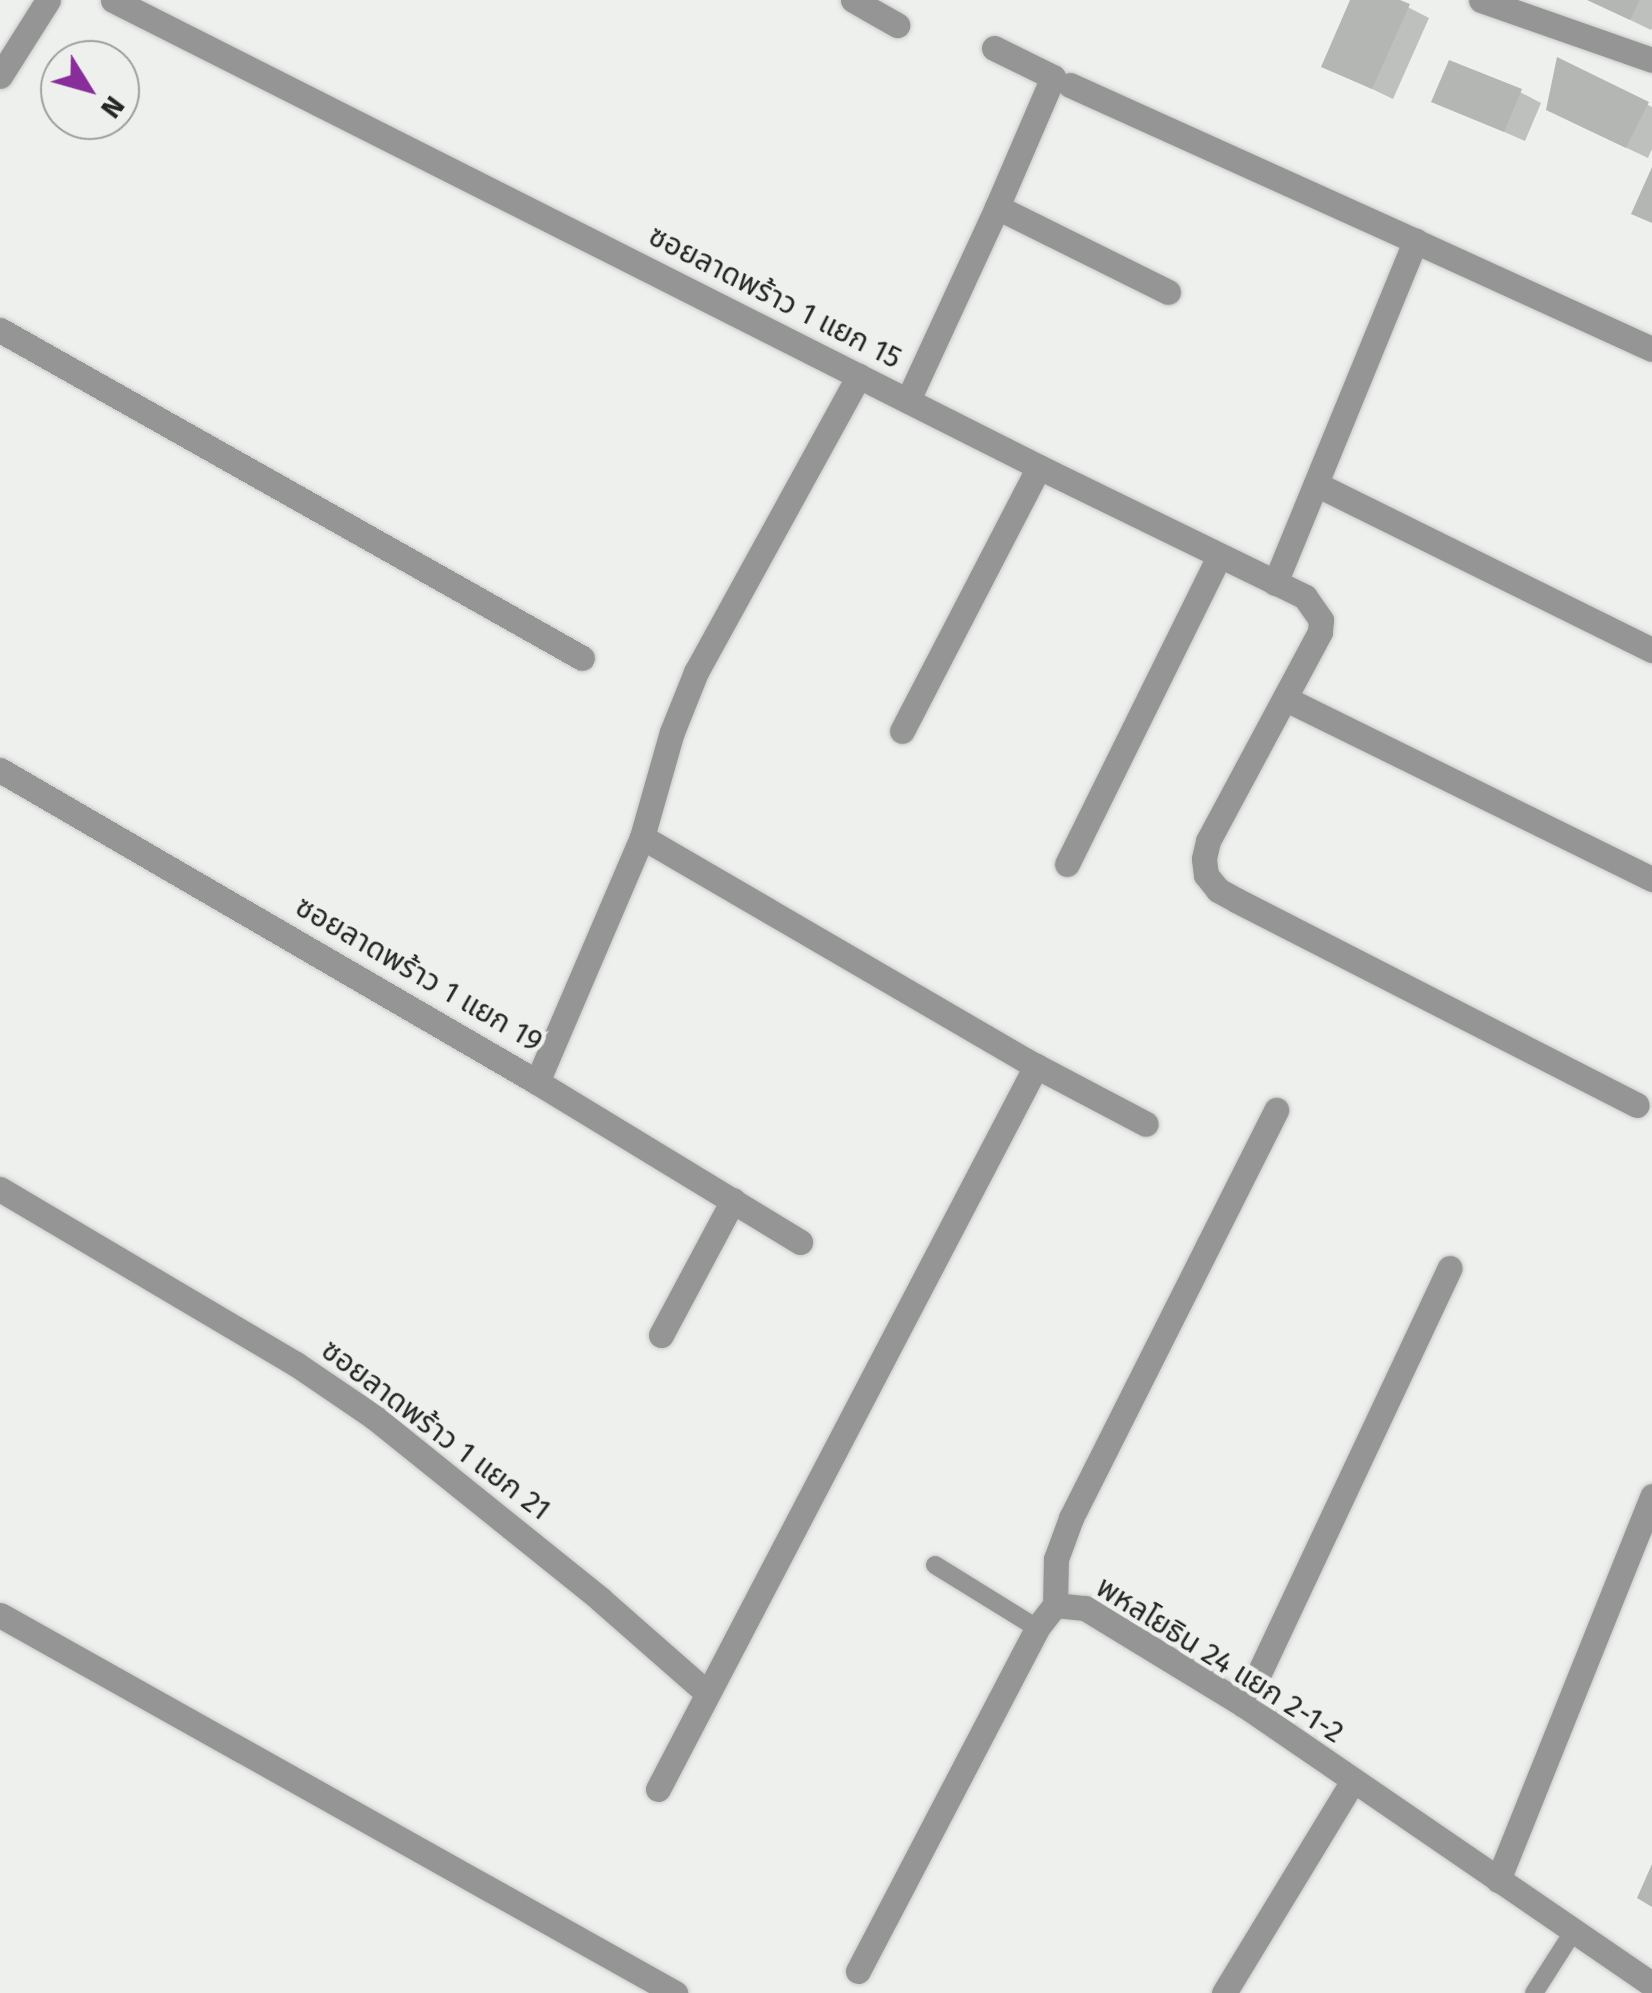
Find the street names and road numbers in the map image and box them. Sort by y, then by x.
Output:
street label: ซอยลาดพร้าว 1 แยก 15 [643,218,907,376]
street label: ซอยลาดพร้าว 1 แยก 19 [289,889,549,1059]
street label: ซอยลาดพร้าว 1 แยก 21 [314,1332,558,1528]
street label: พหลโยธิน 24 แยก 2-1-2 [1090,1569,1350,1751]

